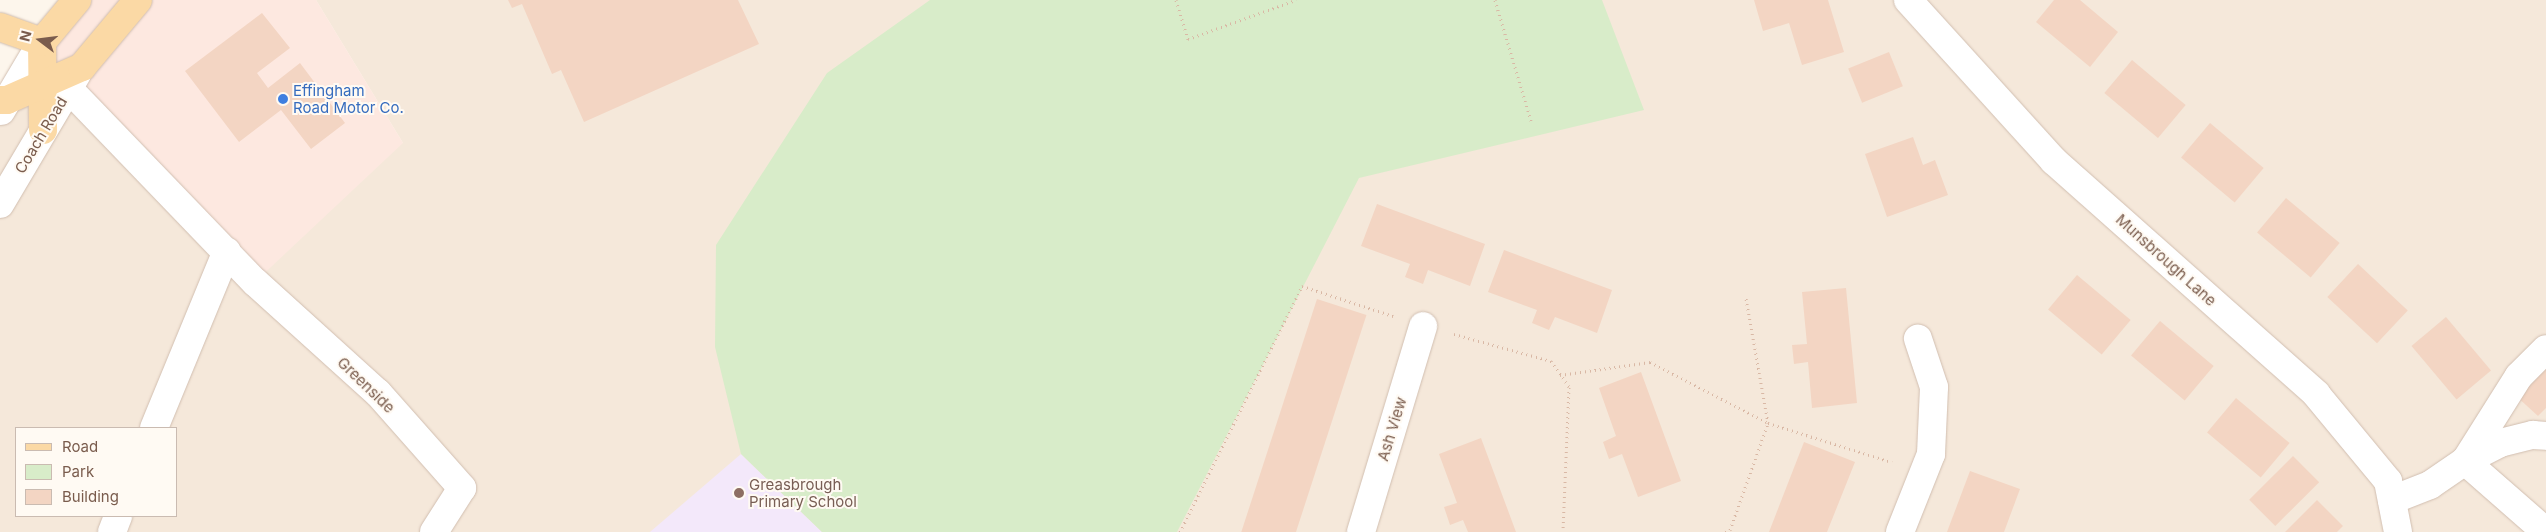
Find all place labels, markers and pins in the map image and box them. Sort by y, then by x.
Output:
place label: Effingham Road Motor Co. [293,81,404,116]
marker: Effingham Road Motor Co. [277,93,289,105]
place label: Greasbrough Primary School [749,475,857,510]
marker: Greasbrough Primary School [733,487,745,499]

